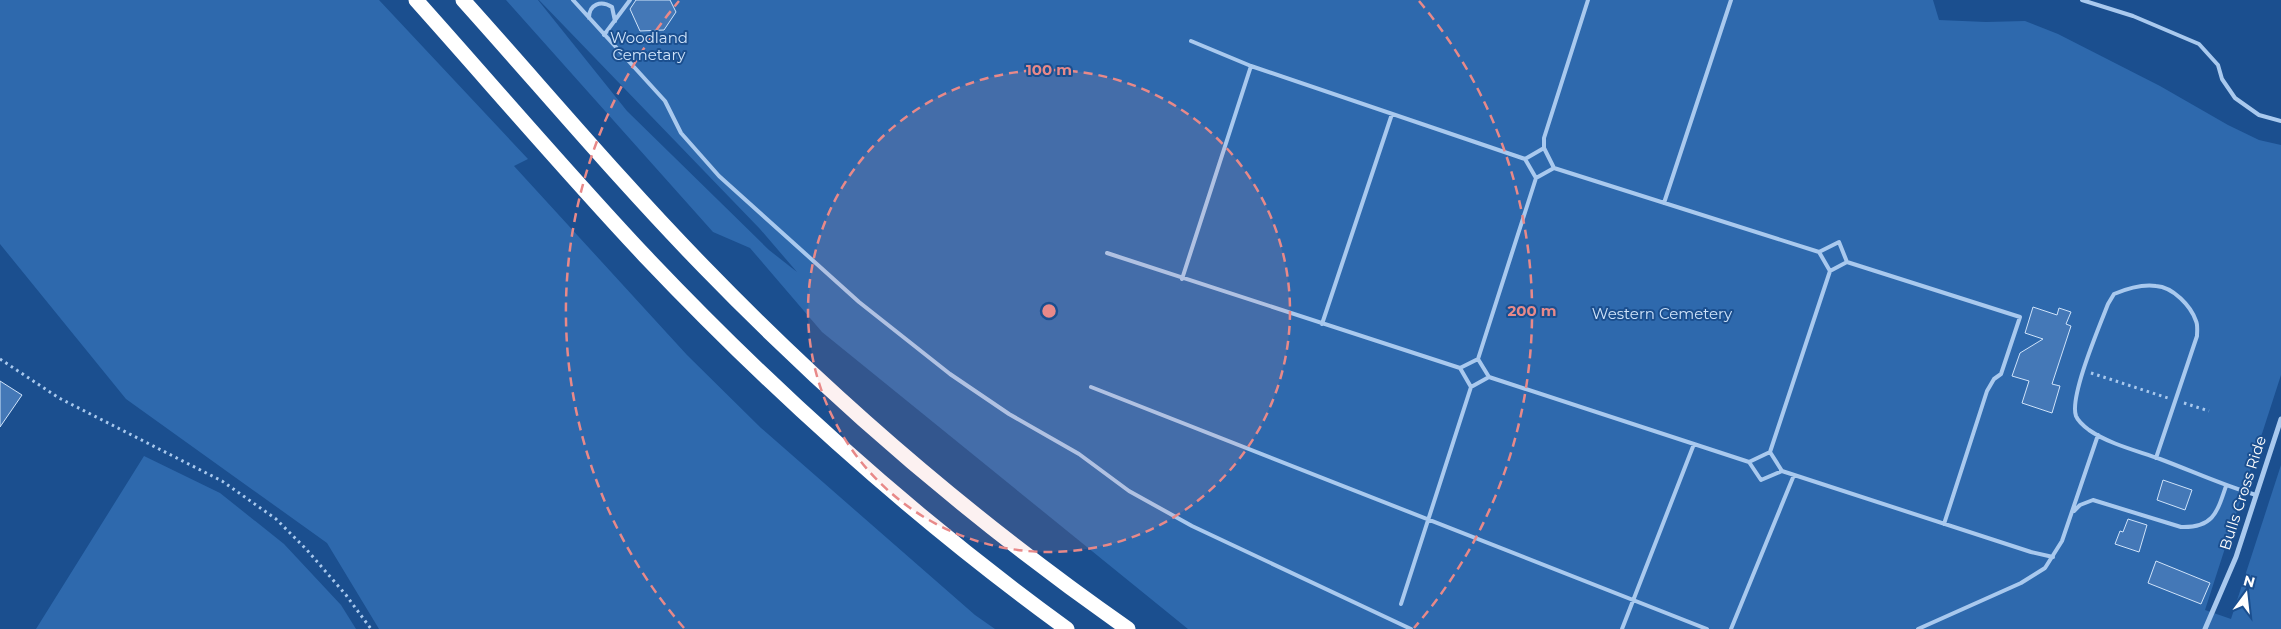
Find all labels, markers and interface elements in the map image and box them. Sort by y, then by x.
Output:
park label: Woodland Cemetary [610,28,688,64]
text: 100 m [1026,60,1072,79]
text: 200 m [1507,301,1557,320]
centre of rings [1040,302,1058,320]
park label: Western Cemetery [1592,304,1733,323]
street label: Bulls Cross Ride [2215,433,2270,552]
north arrow [2221,569,2271,619]
text: N [2242,571,2257,592]

